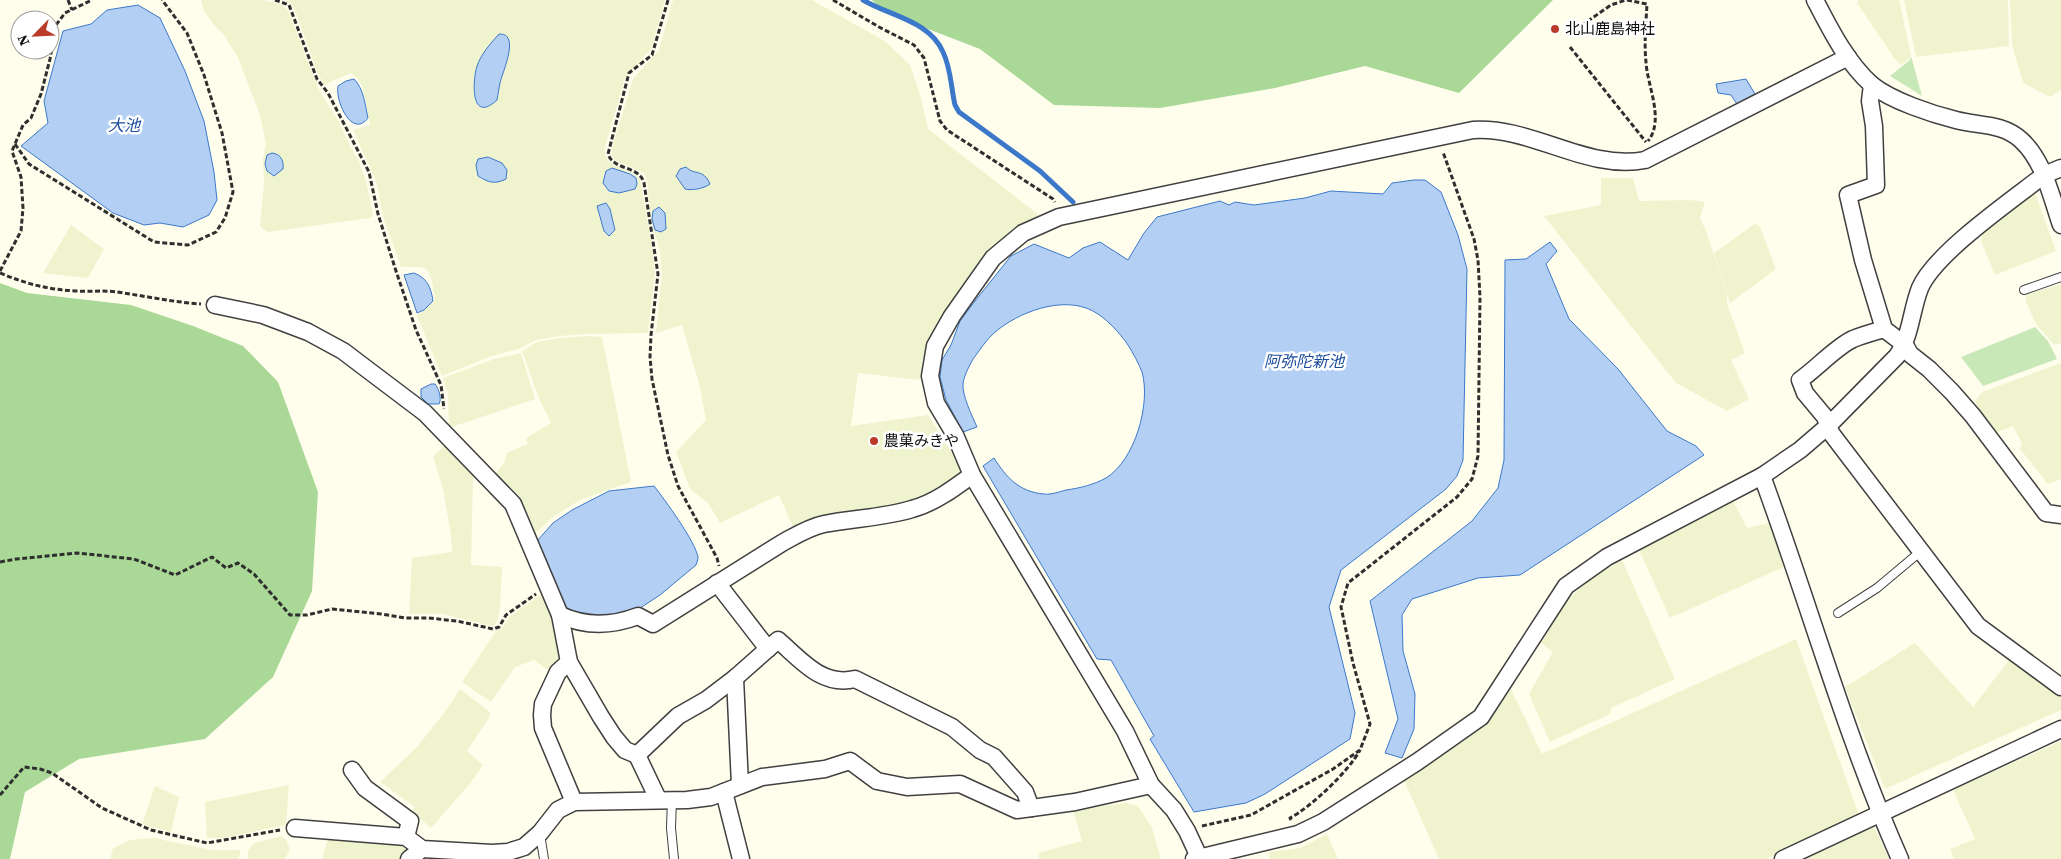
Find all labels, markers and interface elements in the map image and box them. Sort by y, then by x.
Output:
north arrow [10,10,60,60]
place label: 北山鹿島神社 [1565,18,1655,39]
marker: 北山鹿島神社 [1549,23,1561,35]
text: N [12,32,34,49]
water label: 大池 [108,114,142,136]
water label: 阿弥陀新池 [1264,350,1346,372]
place label: 農菓みきや [884,430,959,451]
marker: 農菓みきや [868,435,880,447]

